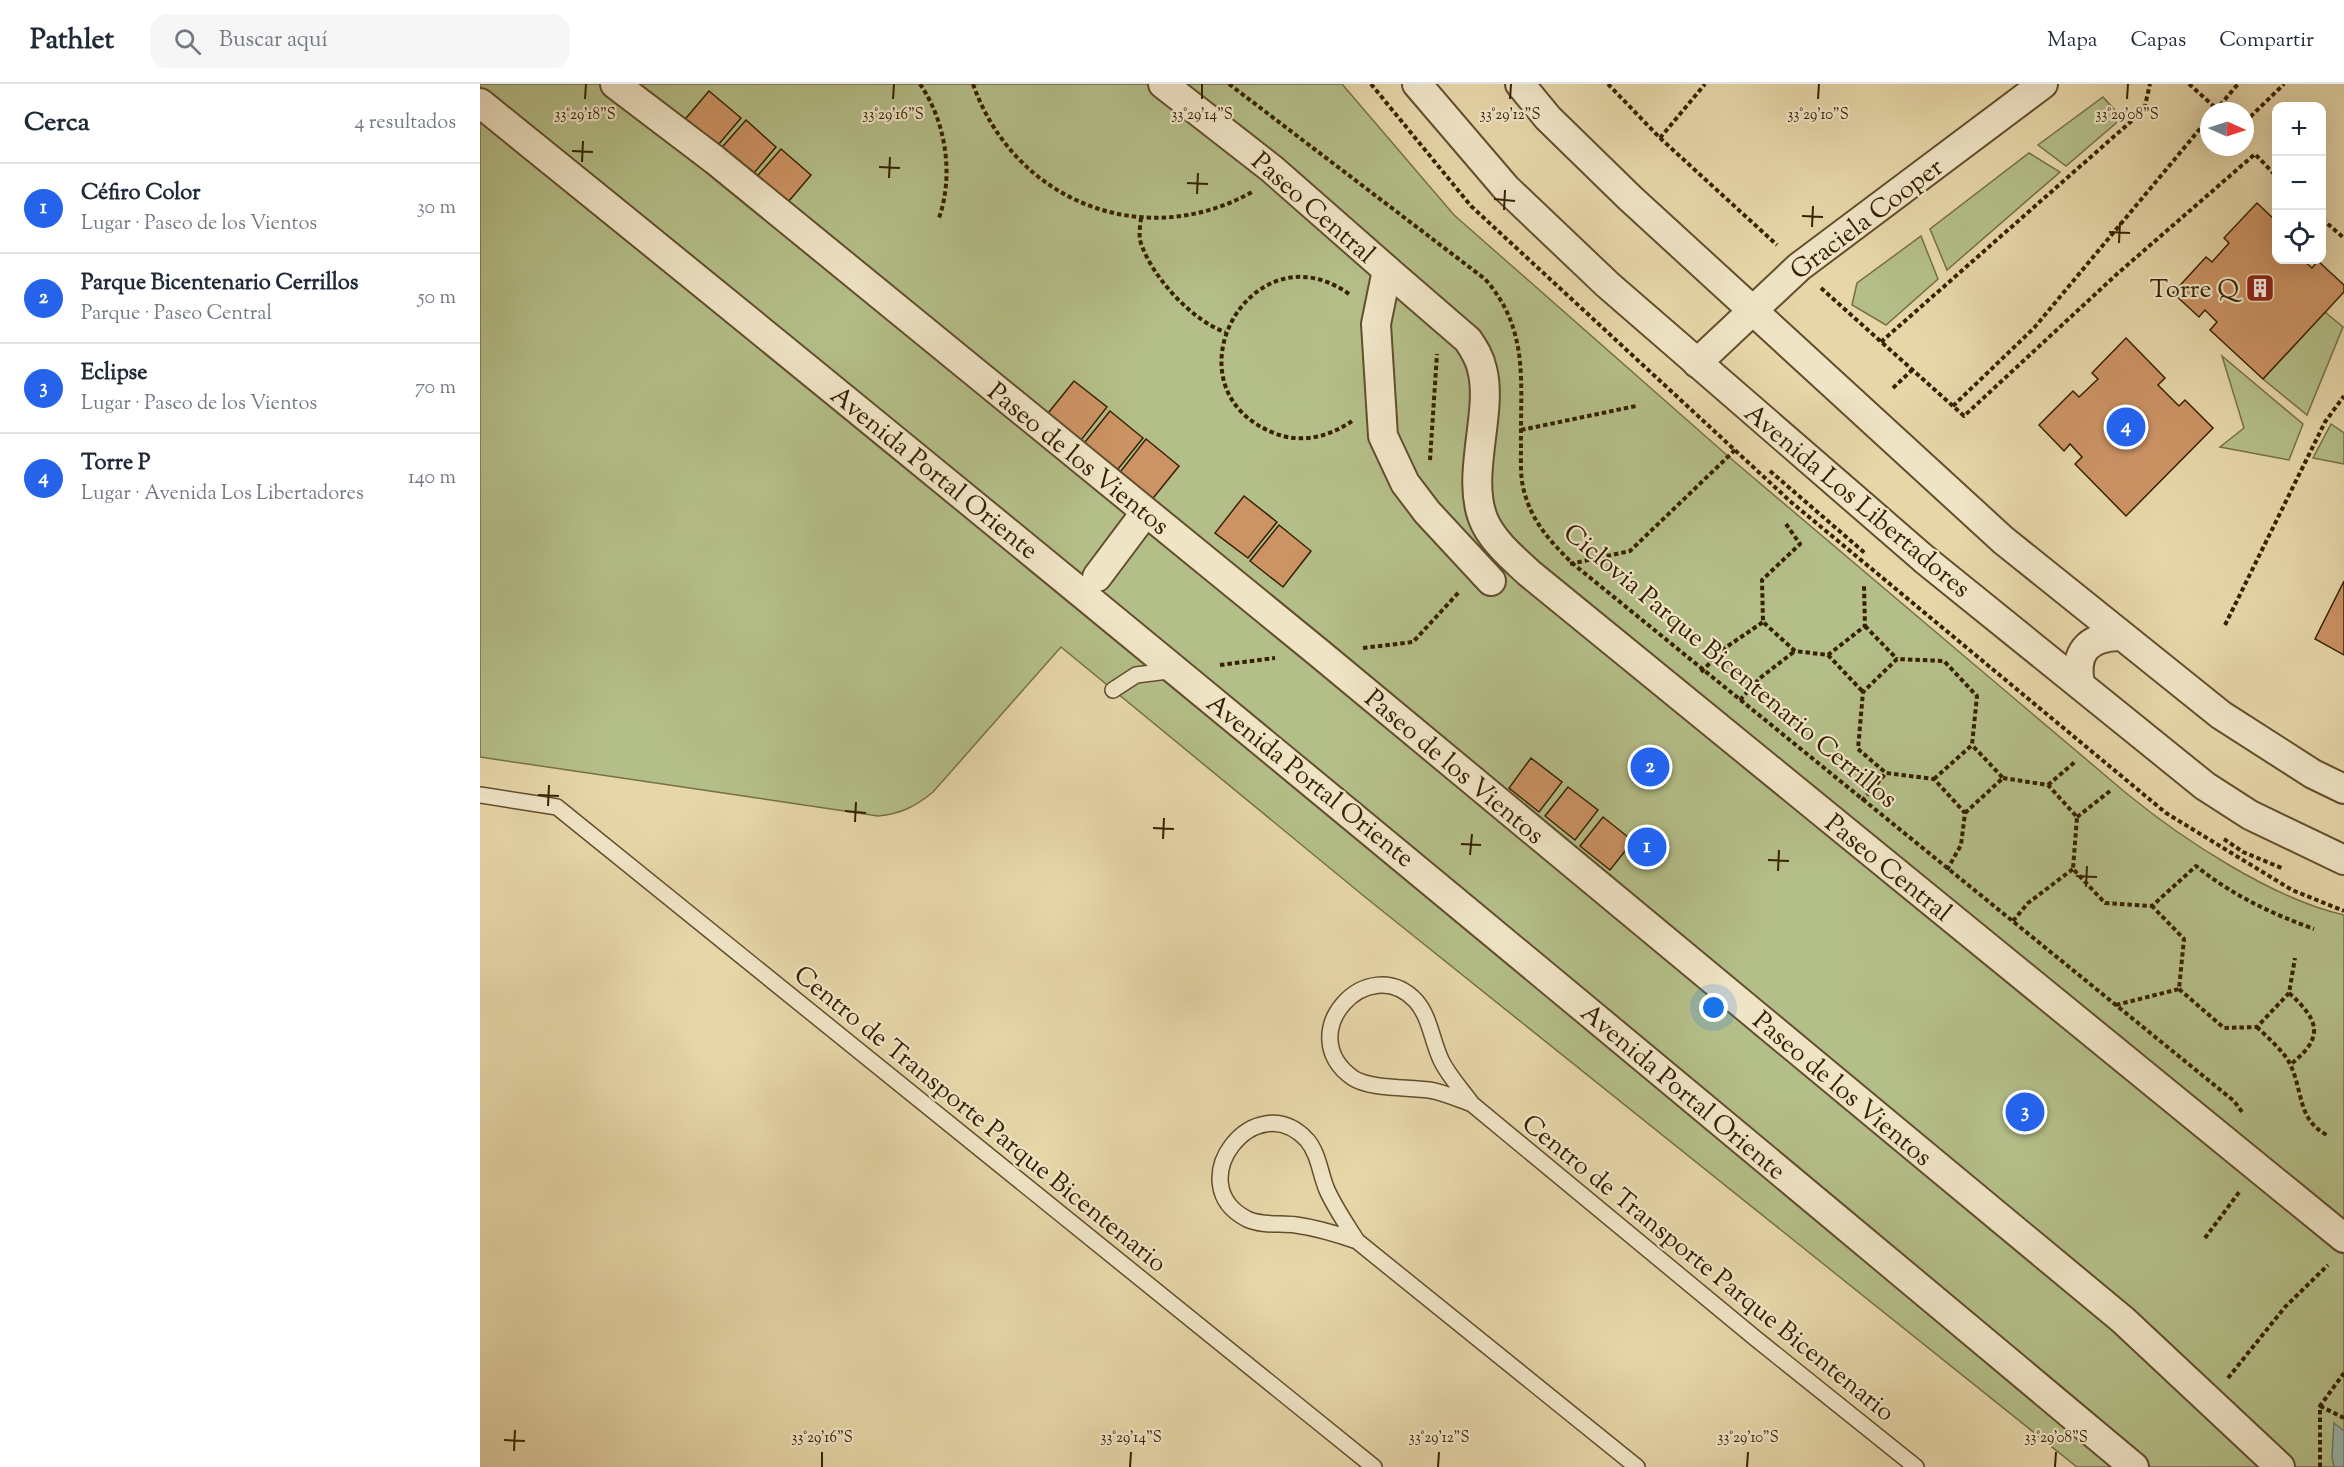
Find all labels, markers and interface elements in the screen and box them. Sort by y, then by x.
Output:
search box [150,14,570,68]
text: Pathlet [30,21,114,61]
icon: search [171,25,204,58]
text: Buscar aquí [219,25,328,57]
text: Mapa [2047,26,2097,56]
text: Capas [2130,26,2186,56]
text: Compartir [2219,26,2314,56]
north arrow [2200,102,2254,156]
map controls [2272,102,2326,264]
button: + [2272,102,2326,156]
text: Cerca [24,105,90,142]
text: 33°29'18"S [554,105,616,126]
text: 33°29'16"S [862,105,924,126]
text: 33°29'14"S [1171,105,1233,126]
text: 33°29'12"S [1480,105,1540,126]
text: 33°29'10"S [1787,105,1849,126]
text: 33°29'08"S [2095,105,2159,126]
text: 4 resultados [354,109,456,138]
street label: Paseo Central [1242,145,1383,273]
street label: Graciela Cooper [1783,150,1952,290]
button: − [2272,156,2326,210]
text: Céfiro Color [81,178,201,210]
text: 1 [40,194,47,223]
text: 30 m [417,194,456,223]
text: Lugar · Paseo de los Vientos [81,210,317,239]
button: locate [2272,210,2326,264]
text: Parque Bicentenario Cerrillos [81,268,358,300]
place label: Torre Q [2150,272,2242,309]
building icon: Torre Q [2244,272,2276,304]
text: 2 [39,284,48,313]
text: 50 m [418,284,456,313]
text: Parque · Paseo Central [81,300,272,329]
text: Eclipse [81,358,148,390]
text: 3 [39,374,48,403]
text: 70 m [415,374,456,403]
street label: Paseo de los Vientos [978,375,1176,545]
street label: Avenida Portal Oriente [821,378,1045,570]
text: Lugar · Paseo de los Vientos [81,390,317,419]
street label: Avenida Los Libertadores [1735,396,1978,608]
pin: 4 [2106,404,2146,450]
text: Torre P [81,448,150,480]
text: 4 [38,464,49,493]
text: 140 m [408,464,456,493]
text: Lugar · Avenida Los Libertadores [81,480,364,509]
street label: Ciclovia Parque Bicentenario Cerrillos [1554,516,1905,818]
street label: Paseo de los Vientos [1355,682,1551,854]
street label: Avenida Portal Oriente [1197,686,1421,878]
pin: 2 [1630,744,1670,790]
street label: Paseo Central [1816,806,1959,932]
pin: 1 [1628,824,1666,870]
street label: Centro de Transporte Parque Bicentenario [785,957,1174,1282]
your location [1699,993,1728,1022]
street label: Avenida Portal Oriente [1572,996,1793,1190]
street label: Paseo de los Vientos [1743,1004,1939,1176]
pin: 3 [2006,1090,2044,1134]
street label: Centro de Transporte Parque Bicentenario [1513,1106,1902,1431]
text: 33°29'16"S [791,1428,853,1449]
text: 33°29'14"S [1100,1428,1162,1449]
text: 33°29'12"S [1409,1428,1469,1449]
text: 33°29'10"S [1717,1428,1779,1449]
text: 33°29'08"S [2024,1428,2088,1449]

